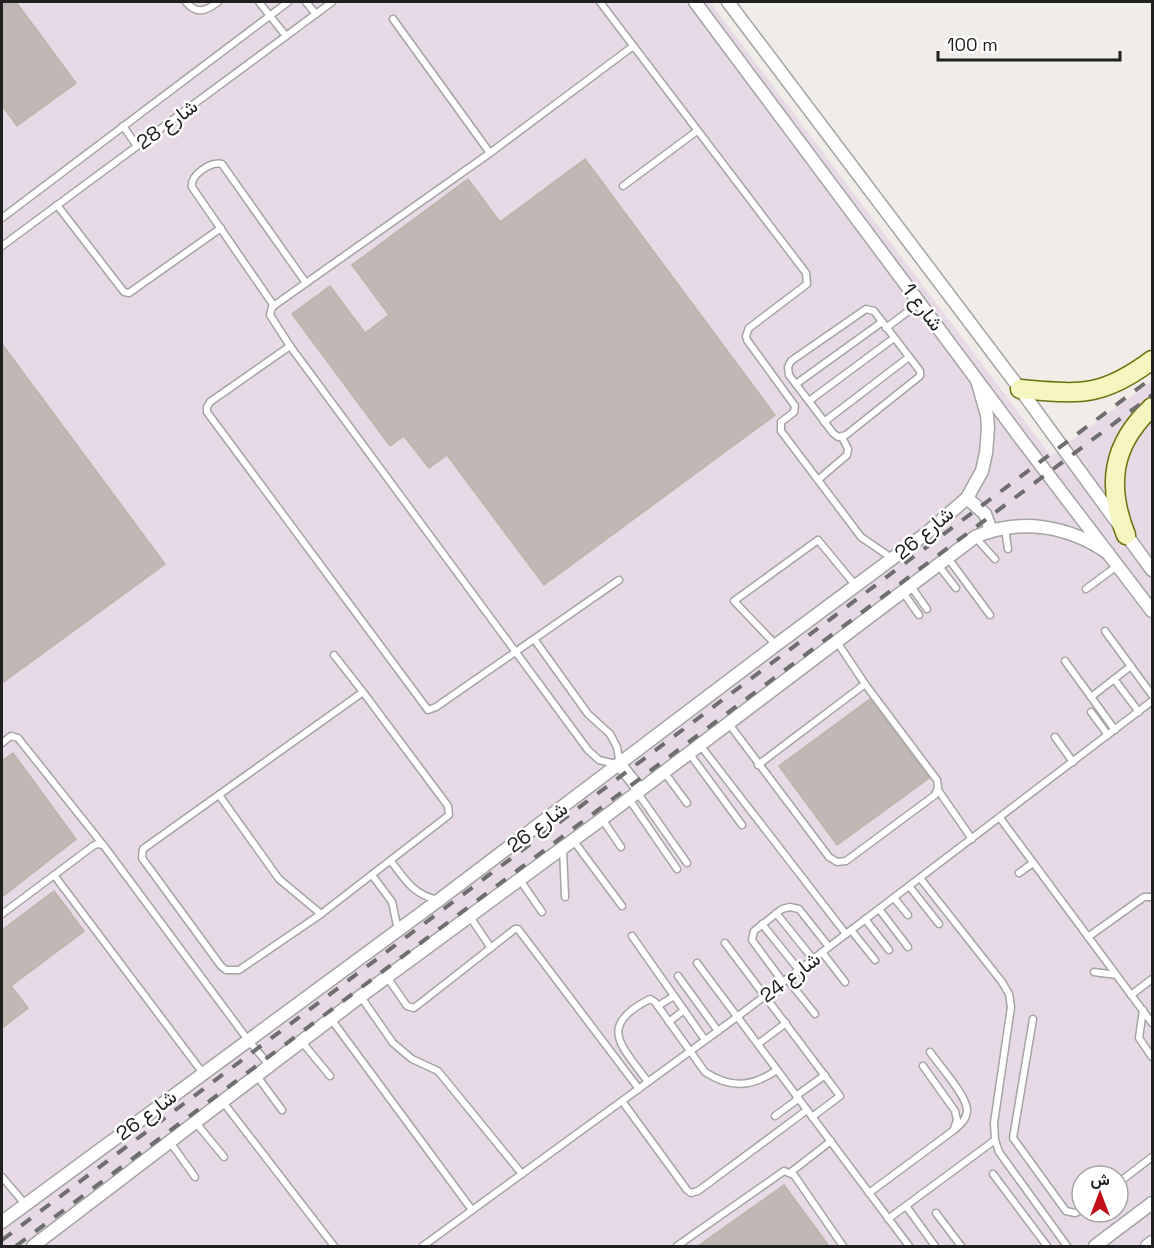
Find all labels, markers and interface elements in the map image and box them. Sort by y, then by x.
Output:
scale bar [938,24,1120,62]
text: 100 m [947,33,998,56]
street label: شارع 28 [131,93,204,156]
street label: شارع 1 [896,278,950,337]
street label: شارع 26 [889,501,960,566]
street label: شارع 26 [501,796,573,859]
street label: شارع 24 [754,946,826,1009]
street label: شارع 26 [110,1084,182,1147]
north arrow [1070,1164,1130,1224]
text: ش [1090,1169,1110,1190]

